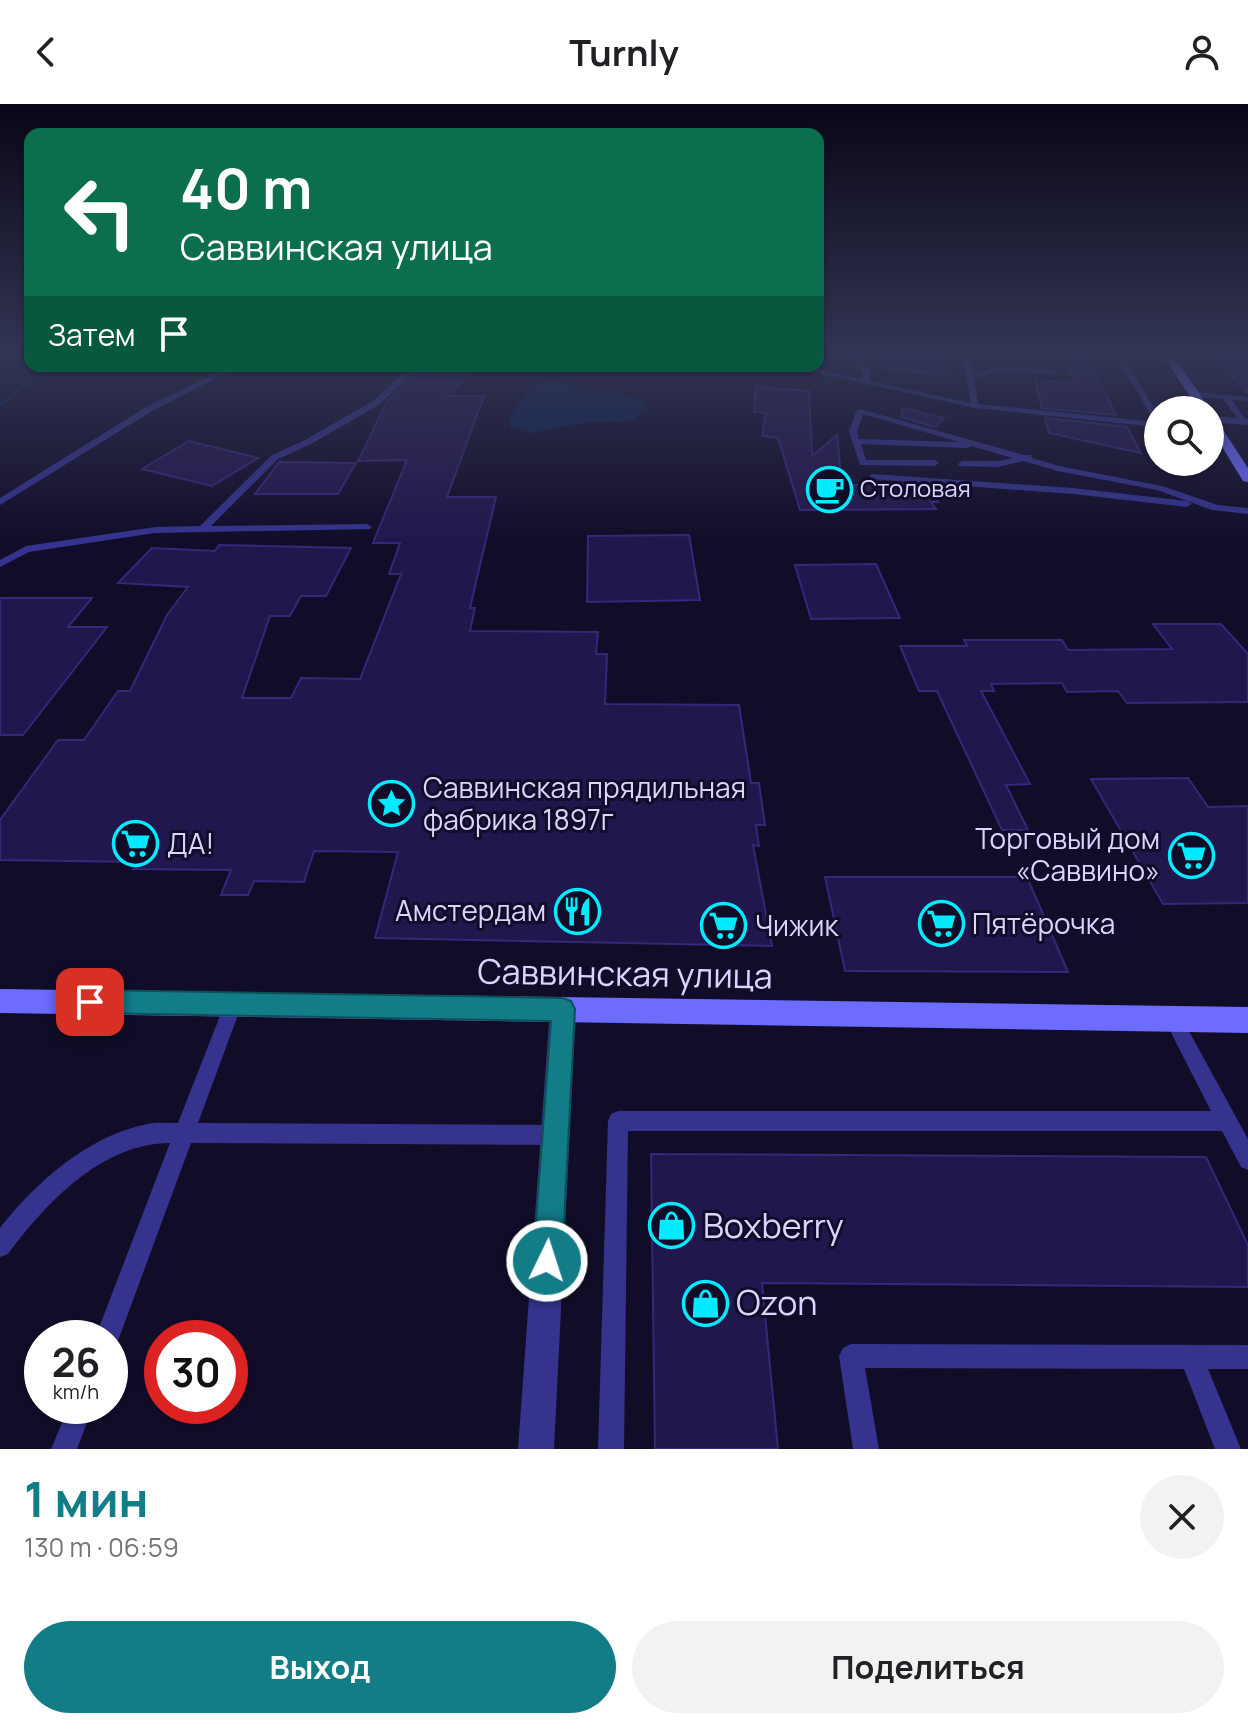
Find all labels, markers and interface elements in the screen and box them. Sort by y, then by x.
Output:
text: Turnly [569,28,679,77]
icon: back [24,30,68,74]
icon: person [1180,30,1224,74]
text: 40 m [180,149,312,226]
icon: left [48,160,152,264]
text: Саввинская улица [180,222,493,271]
icon: arrive [152,312,196,356]
text: Затем [48,314,136,355]
map controls [1144,396,1224,476]
button: search [1144,396,1224,476]
cafe icon: Столовая [805,465,853,513]
place label: Столовая [860,471,971,504]
place label: Саввинская прядильная фабрика 1897г [423,768,746,838]
place icon: Саввинская прядильная фабрика 1897г [368,780,416,828]
place label: Торговый дом «Саввино» [975,819,1160,889]
supermarket icon: ДА! [112,820,160,868]
place label: ДА! [167,824,214,862]
supermarket icon: Торговый дом «Саввино» [1167,831,1215,879]
restaurant icon: Амстердам [553,887,601,935]
place label: Амстердам [395,891,546,929]
supermarket icon: Пятёрочка [917,900,965,948]
supermarket icon: Чижик [700,902,748,950]
place label: Пятёрочка [972,904,1115,942]
place label: Чижик [755,906,840,944]
street label: Саввинская улица [477,947,773,999]
pin [56,968,124,1036]
icon: arrive [68,980,112,1024]
shop icon: Boxberry [648,1202,696,1250]
place label: Boxberry [703,1202,844,1248]
position arrow [505,1219,589,1303]
shop icon: Ozon [681,1279,729,1327]
place label: Ozon [736,1279,818,1325]
speed limit sign: 30 [144,1320,248,1424]
text: 26 [52,1334,100,1389]
text: km/h [53,1378,99,1405]
text: 1 мин [24,1466,148,1531]
button: close [1140,1475,1224,1559]
text: 130 m · 06:59 [24,1529,179,1565]
button: Выход [24,1621,616,1713]
button: Поделиться [632,1621,1224,1713]

